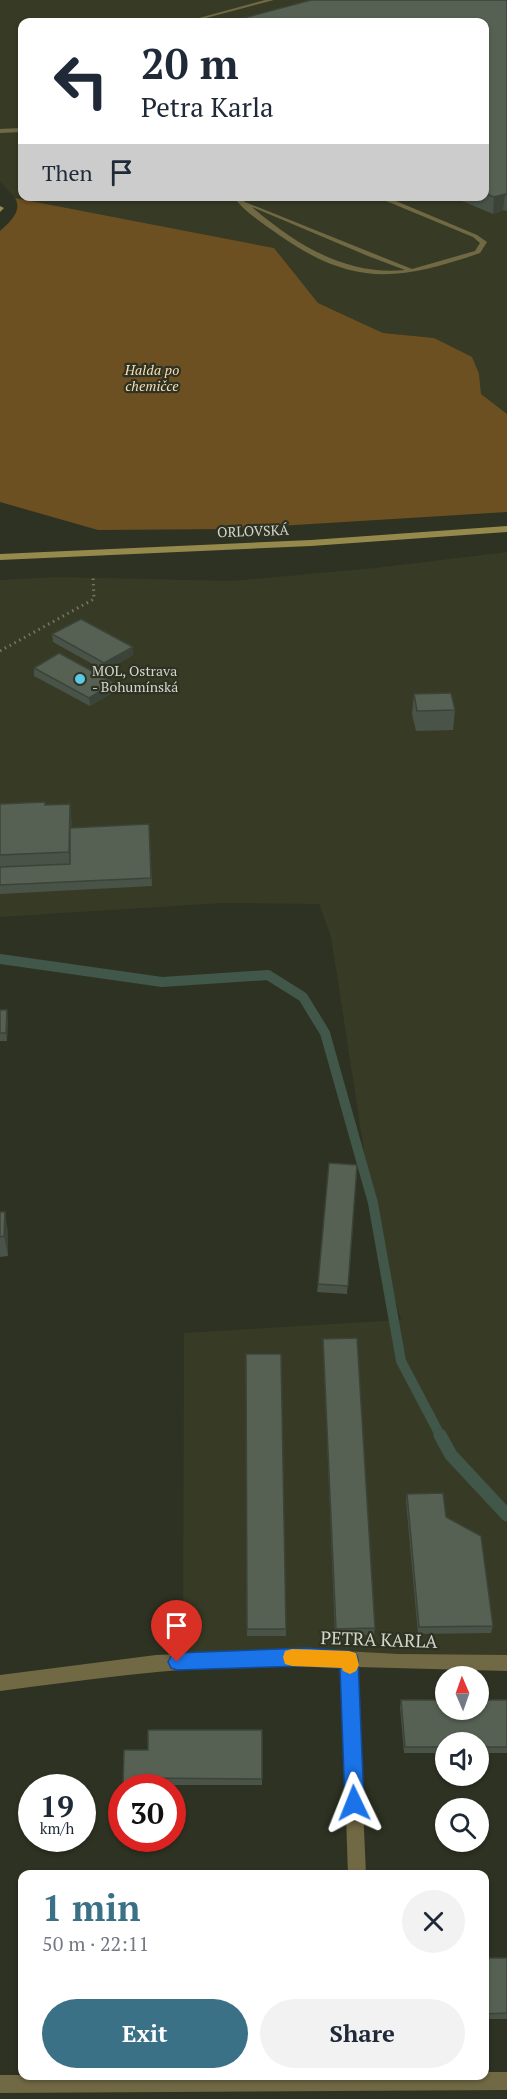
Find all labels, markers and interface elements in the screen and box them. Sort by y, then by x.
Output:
text: 20 m [141,35,239,91]
icon: left [42,42,120,120]
text: Petra Karla [141,89,274,125]
icon: arrive [105,156,138,189]
text: Then [42,158,93,187]
park label: Halda po chemičce [124,360,179,395]
street label: ORLOVSKÁ [217,520,290,541]
place label: MOL, Ostrava - Bohumínská [92,661,178,696]
marker: MOL, Ostrava - Bohumínská [73,672,87,686]
pin [151,1600,202,1662]
icon: arrive [160,1609,193,1642]
street label: PETRA KARLA [320,1625,439,1653]
north arrow [435,1666,489,1720]
map controls [435,1666,489,1852]
button: sound [435,1732,489,1786]
position arrow [322,1771,386,1835]
speed limit sign: 30 [108,1774,186,1852]
text: 19 [40,1786,74,1826]
button: search [435,1798,489,1852]
text: km/h [40,1818,74,1838]
text: 1 min [42,1884,140,1931]
button: close [402,1890,465,1953]
text: 50 m · 22:11 [42,1930,149,1957]
button: Exit [42,1999,248,2068]
button: Share [260,1999,465,2068]

